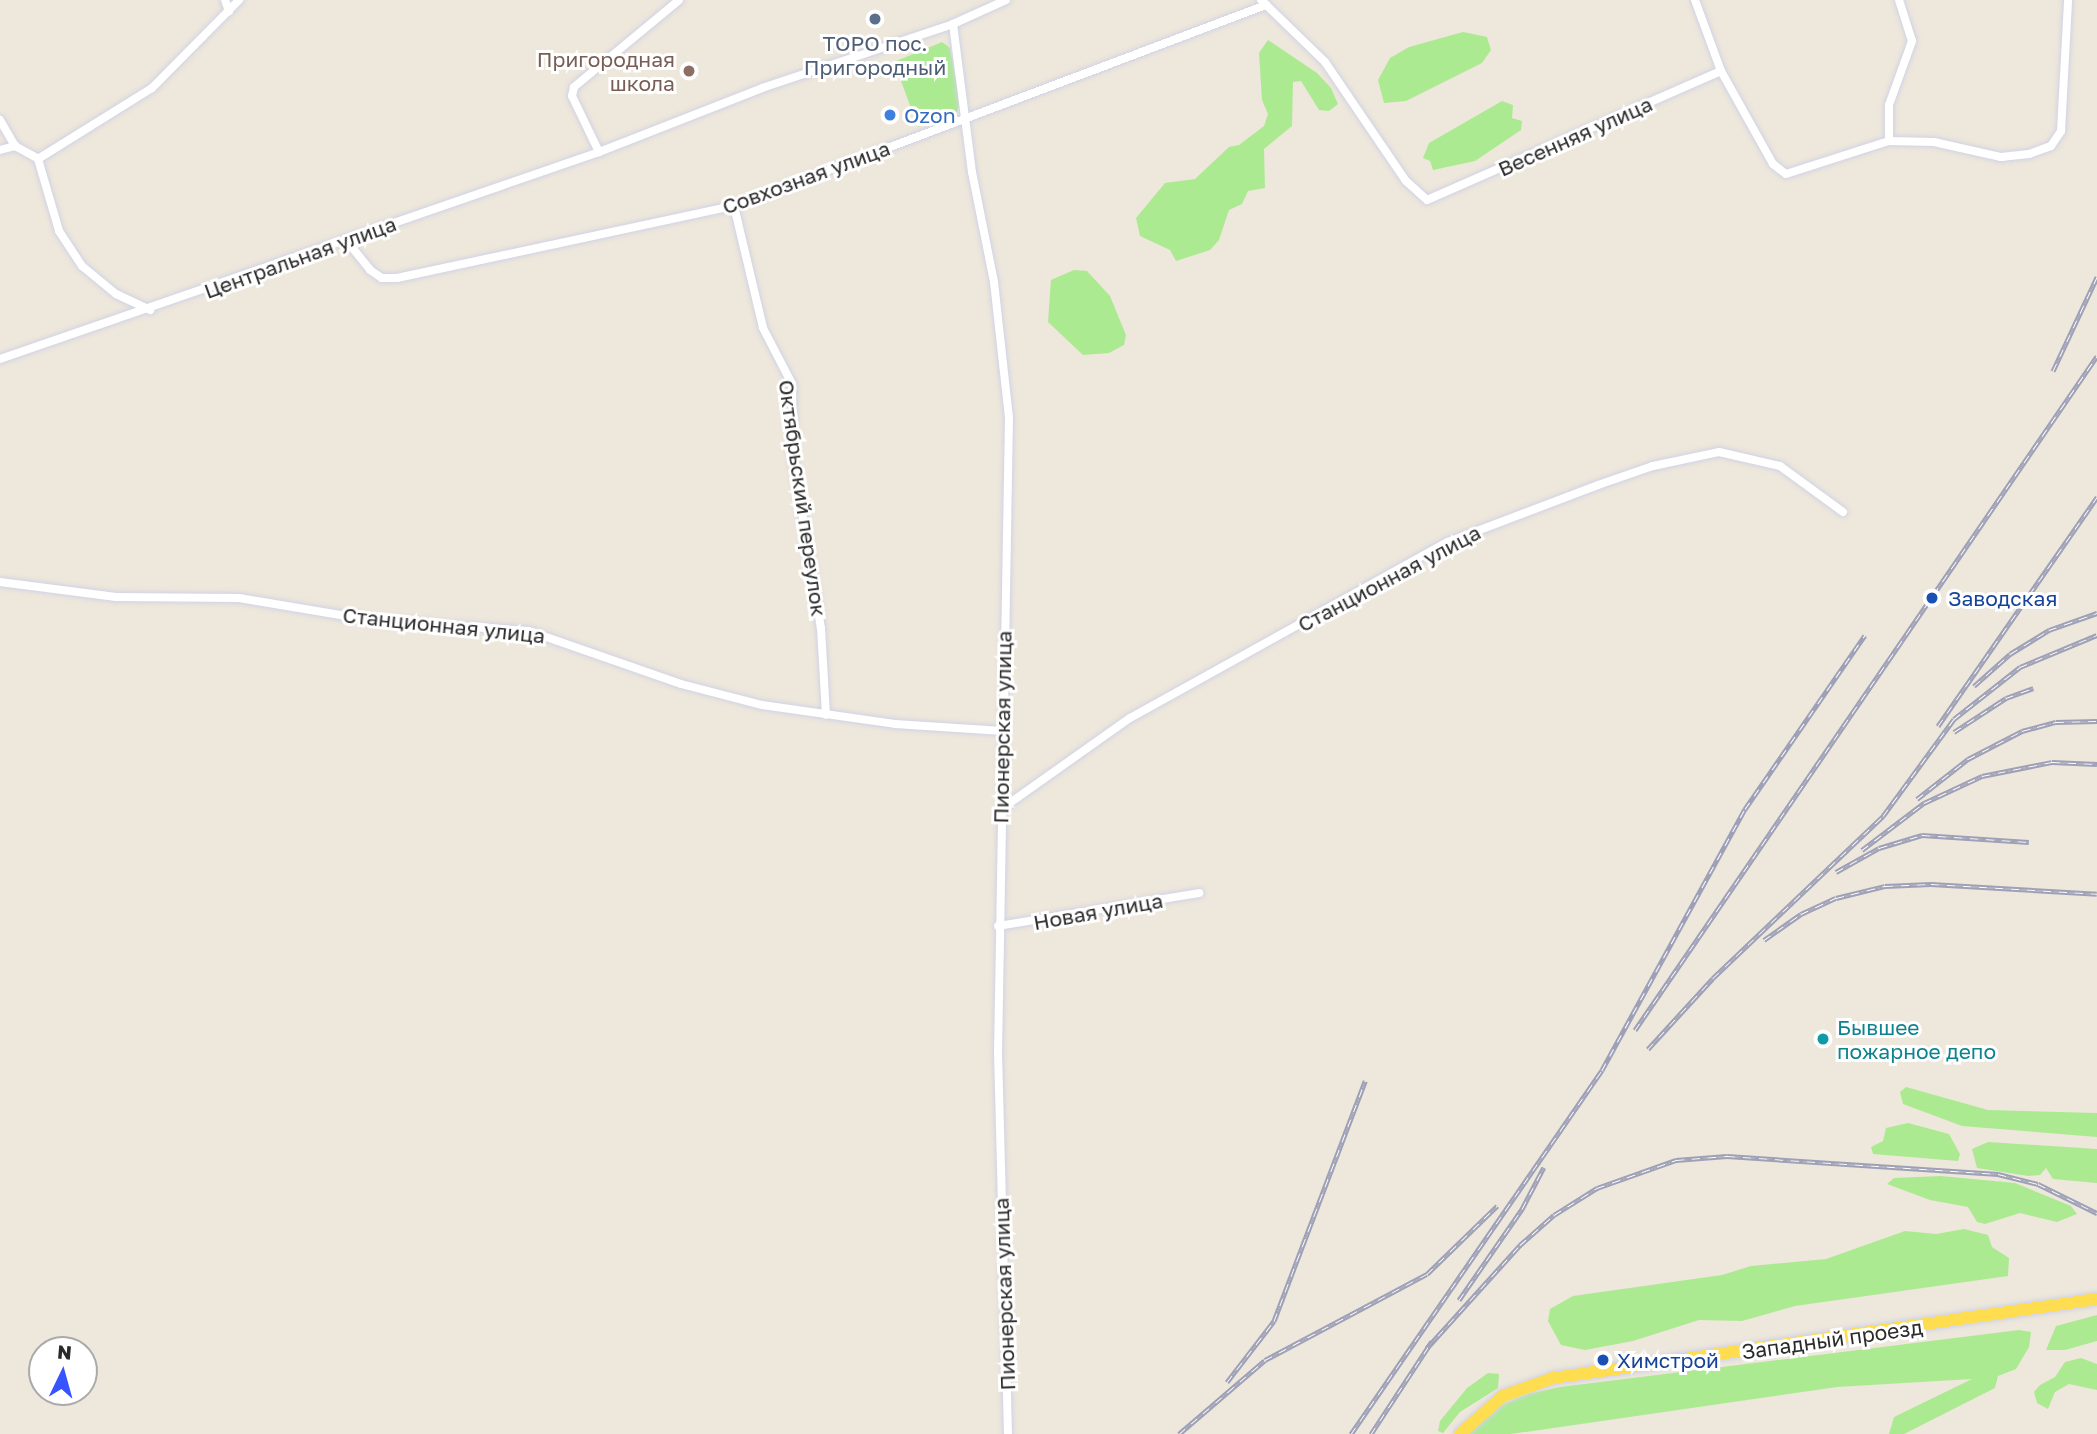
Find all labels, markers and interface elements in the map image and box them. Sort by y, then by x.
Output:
marker: ТОРО пос. Пригородный [867,11,883,27]
place label: ТОРО пос. Пригородный [804,30,946,80]
place label: Пригородная школа [537,46,675,96]
marker: Пригородная школа [681,63,697,79]
street label: Весенняя улица [1494,91,1656,181]
place label: Ozon [904,102,956,128]
marker: Ozon [882,107,898,123]
street label: Совхозная улица [719,135,893,219]
street label: Центральная улица [200,211,400,303]
street label: Октябрьский переулок [774,378,832,618]
street label: Станционная улица [1293,519,1485,637]
place label: Заводская [1948,585,2057,611]
marker: Заводская [1922,588,1942,608]
street label: Станционная улица [341,602,547,648]
street label: Пионерская улица [988,630,1016,824]
street label: Новая улица [1031,887,1165,935]
place label: Бывшее пожарное депо [1837,1014,1996,1064]
marker: Бывшее пожарное депо [1815,1031,1831,1047]
street label: Пионерская улица [988,1197,1020,1391]
street label: Западный проезд [1740,1314,1924,1364]
north arrow [28,1336,98,1406]
text: N [56,1339,73,1364]
place label: Химстрой [1617,1347,1719,1373]
marker: Химстрой [1595,1352,1611,1368]

